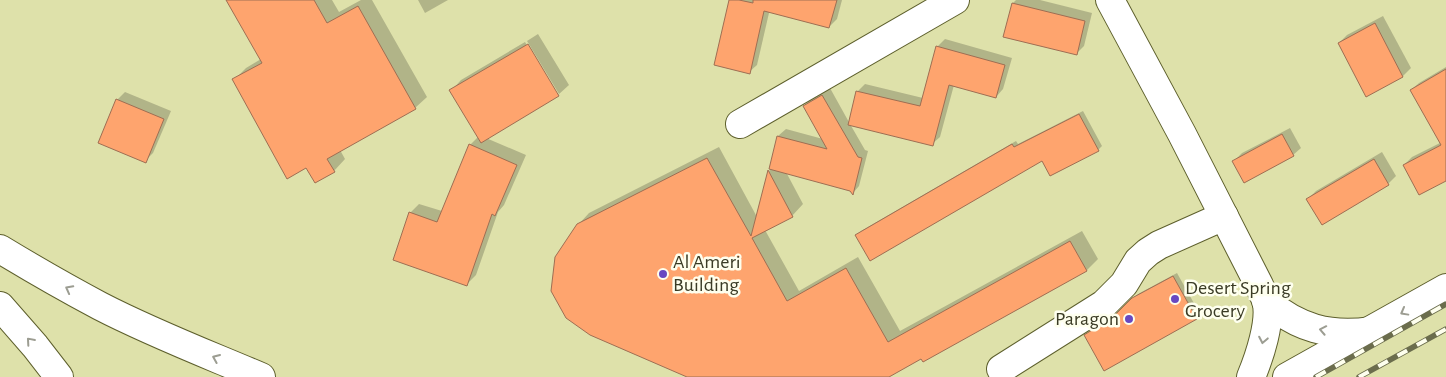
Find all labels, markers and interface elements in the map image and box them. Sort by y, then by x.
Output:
place label: Al Ameri Building [673,252,741,295]
marker: Al Ameri Building [657,268,669,280]
place label: Desert Spring Grocery [1185,278,1291,321]
one-way arrow [66,286,75,296]
marker: Desert Spring Grocery [1169,293,1181,305]
one-way arrow [1400,306,1409,316]
place label: Paragon [1055,309,1119,329]
marker: Paragon [1123,313,1135,325]
one-way arrow [1318,326,1327,336]
one-way arrow [1258,335,1269,344]
one-way arrow [27,337,36,346]
one-way arrow [212,354,221,365]

